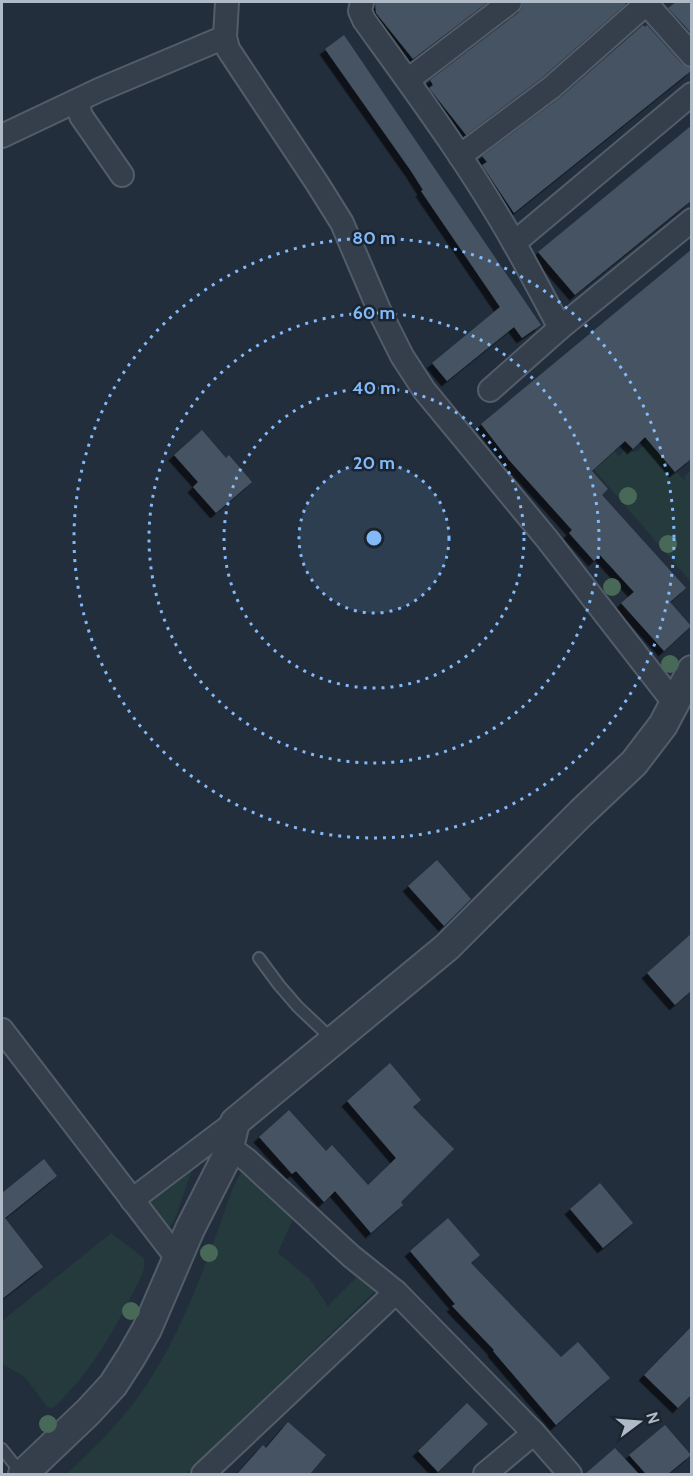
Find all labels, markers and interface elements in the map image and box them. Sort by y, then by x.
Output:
text: 80 m [352,227,396,249]
text: 60 m [353,302,395,324]
text: 40 m [352,377,396,399]
text: 20 m [353,452,395,474]
centre of rings [364,528,384,548]
north arrow [609,1392,669,1452]
text: N [642,1410,664,1426]

